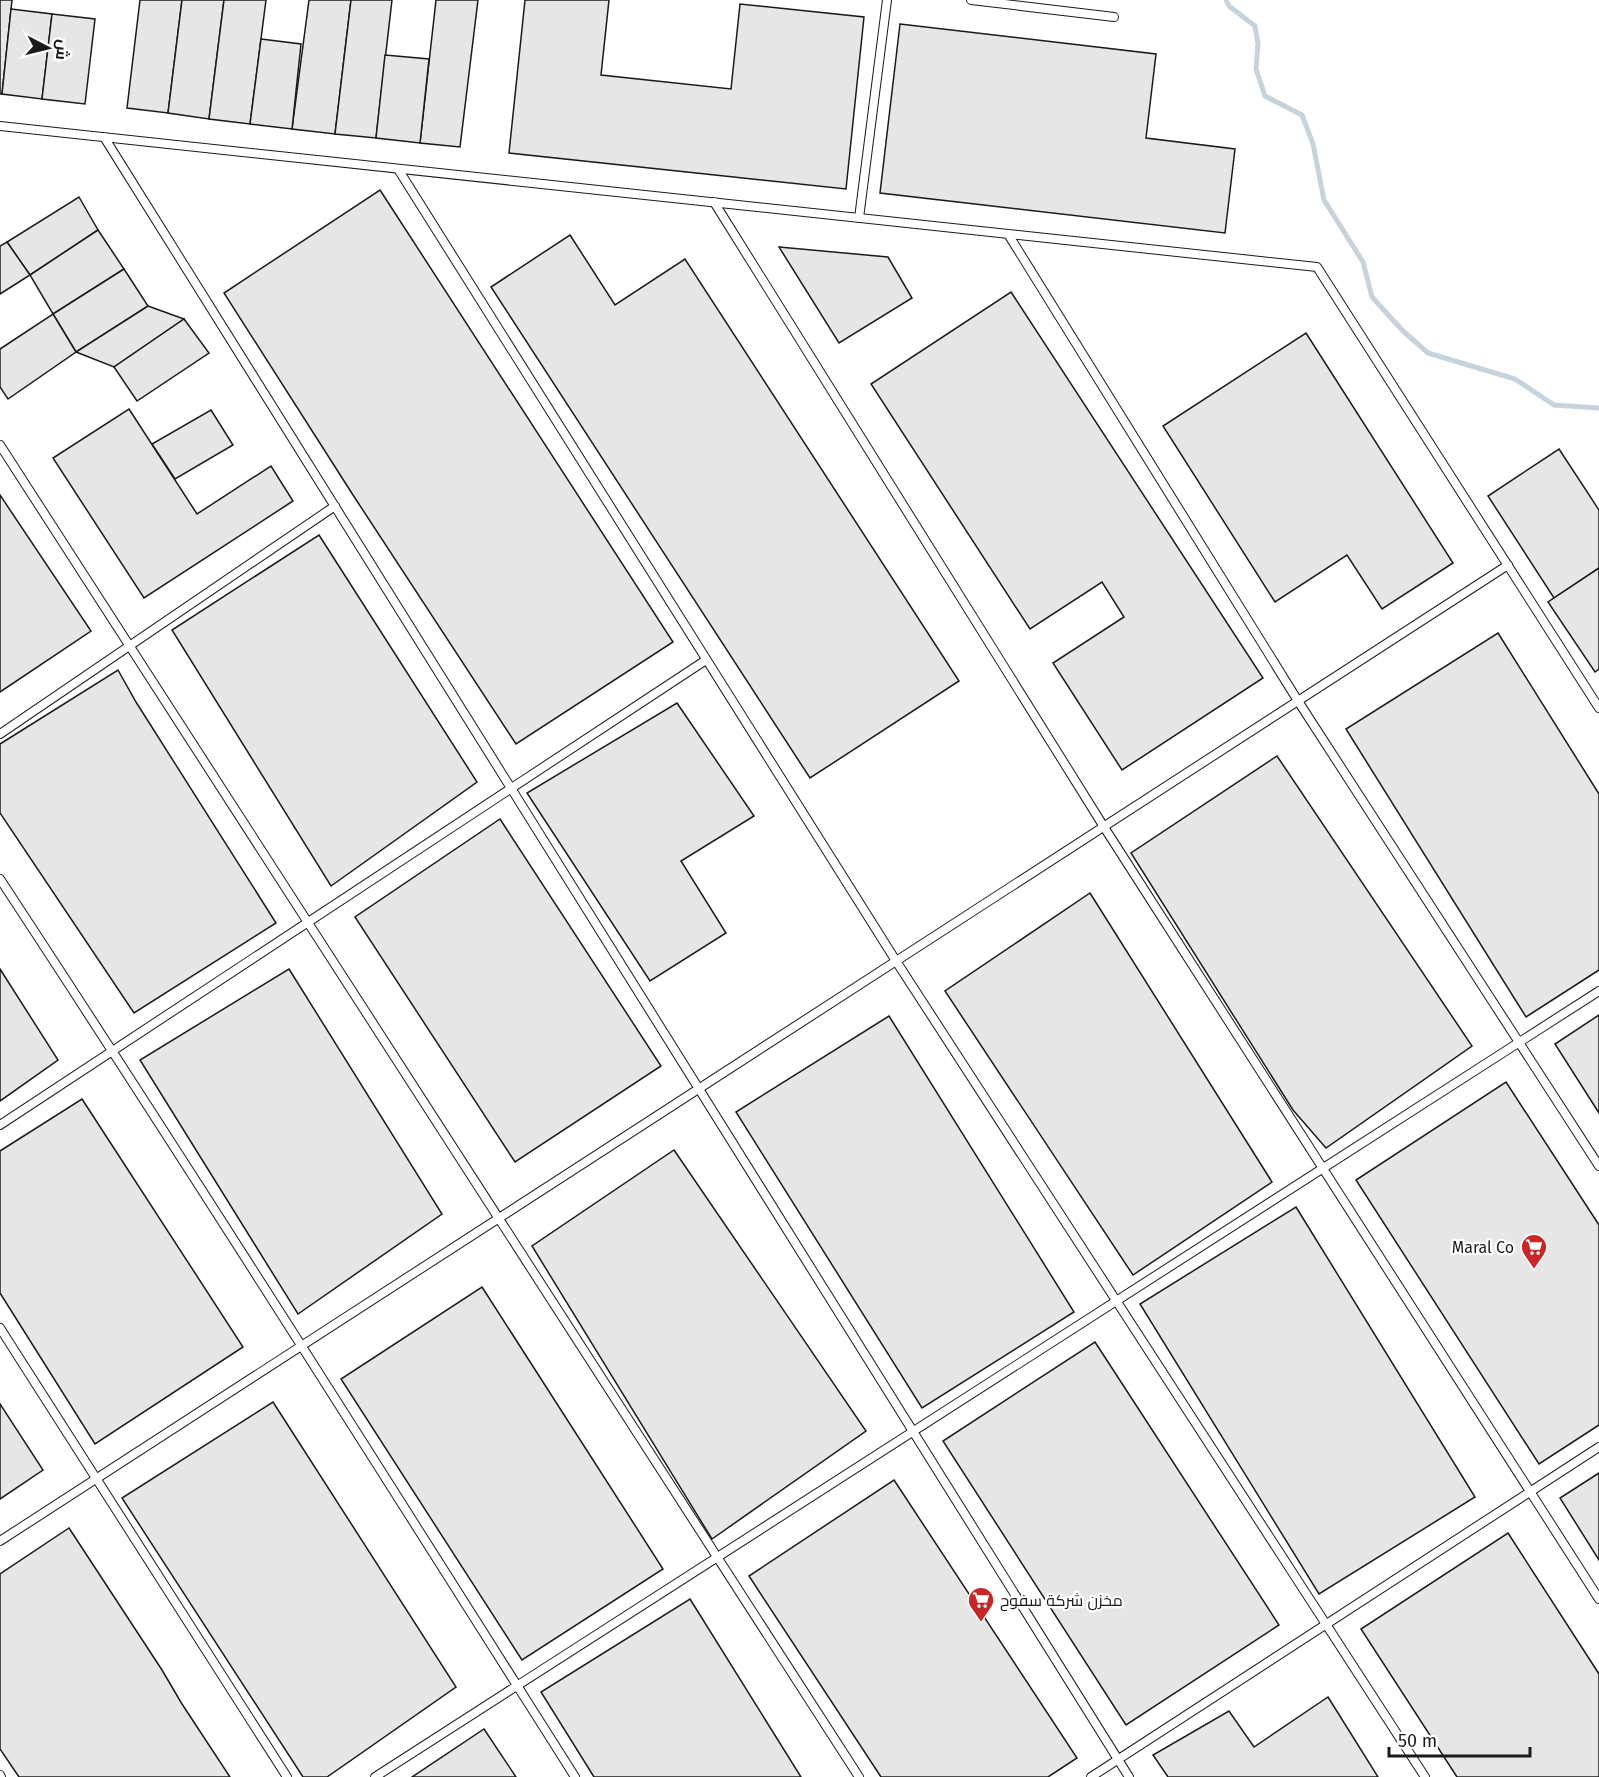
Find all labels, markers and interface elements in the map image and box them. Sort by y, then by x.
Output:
north arrow [18,18,78,78]
text: ش [52,38,73,61]
supermarket icon: Maral Co [1519,1232,1549,1270]
place label: Maral Co [1452,1238,1514,1257]
supermarket icon: مخزن شركة سفوح [966,1585,996,1623]
place label: مخزن شركة سفوح [1000,1591,1123,1612]
scale bar [1389,1720,1530,1758]
text: 50 m [1398,1730,1437,1752]

